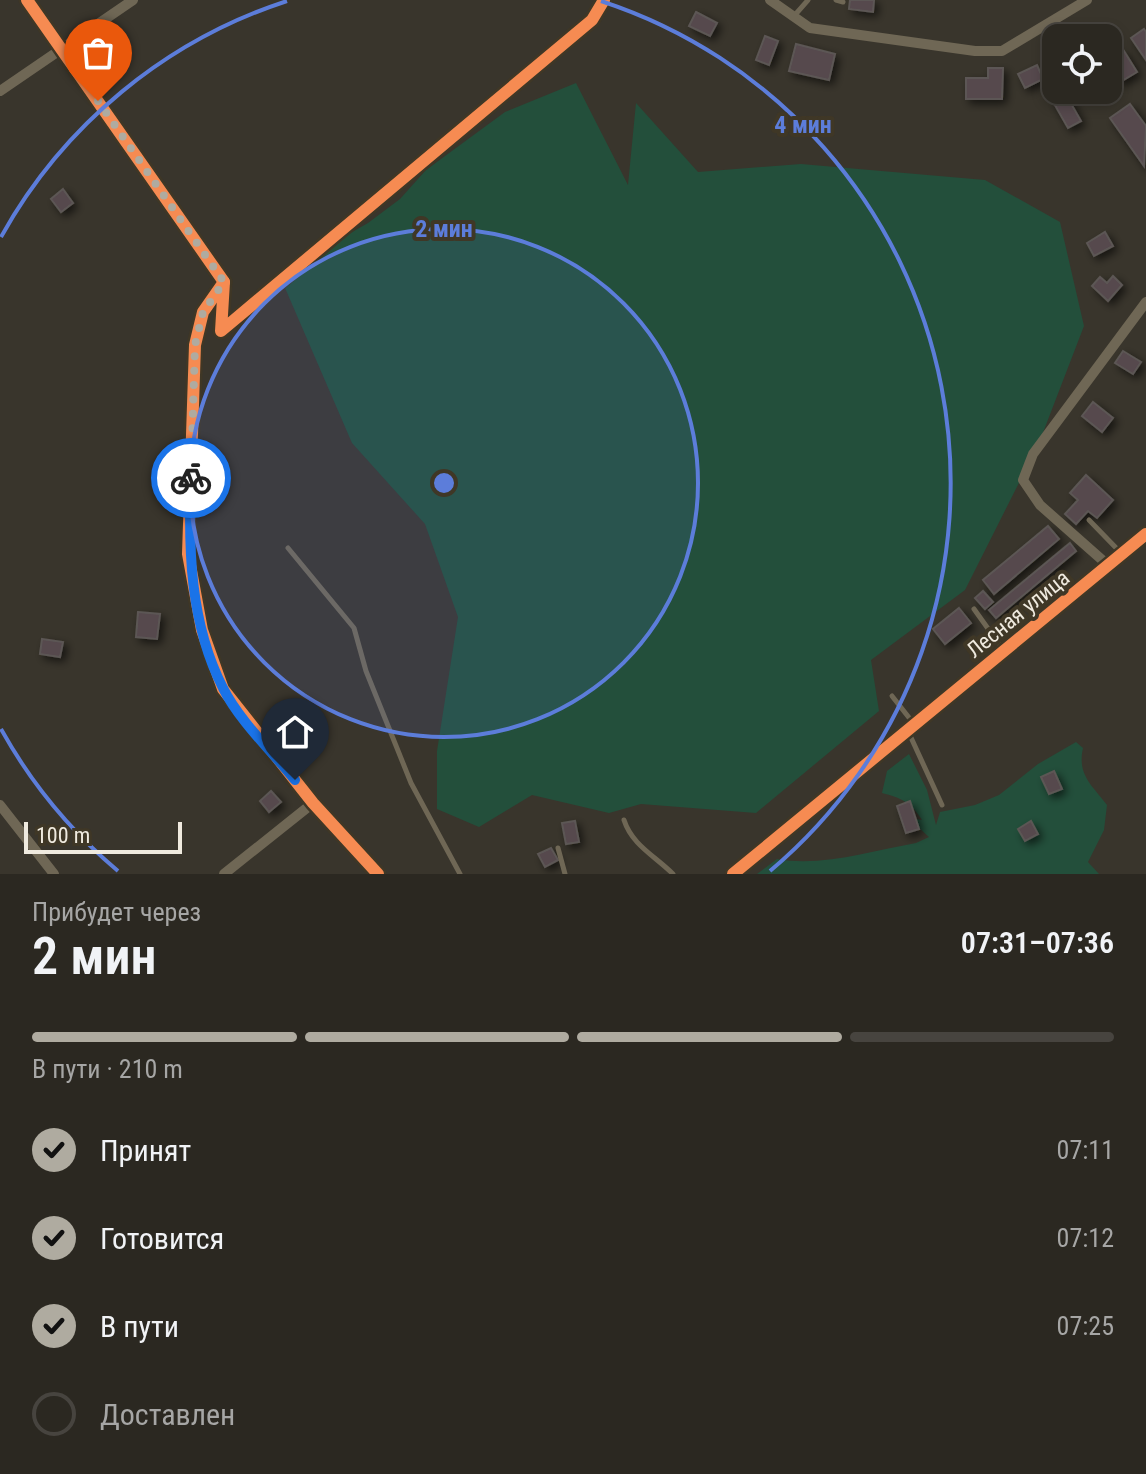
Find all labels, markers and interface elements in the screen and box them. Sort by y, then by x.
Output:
pin [64,19,132,101]
map controls [1042,24,1122,104]
button: locate [1042,24,1122,104]
icon: bag [76,31,120,75]
text: 4 мин [774,111,832,139]
text: 2 мин [415,215,473,243]
courier [151,438,231,518]
icon: bike [169,456,213,500]
centre of rings [430,469,458,497]
street label: Лесная улица [962,565,1074,663]
pin [261,698,329,780]
icon: home [273,710,317,754]
scale bar [24,818,182,854]
text: 100 m [36,823,90,848]
text: Прибудет через [32,897,201,927]
text: 07:31–07:36 [961,925,1114,960]
text: 2 мин [32,926,157,987]
text: В пути · 210 m [32,1054,183,1084]
icon: check [32,1128,76,1172]
text: Принят [100,1133,191,1168]
text: 07:11 [1057,1135,1114,1165]
icon: check [32,1216,76,1260]
text: Готовится [100,1221,224,1256]
text: 07:12 [1057,1223,1114,1253]
icon: check [32,1304,76,1348]
text: В пути [100,1309,179,1344]
text: 07:25 [1057,1311,1114,1341]
text: Доставлен [100,1397,235,1432]

